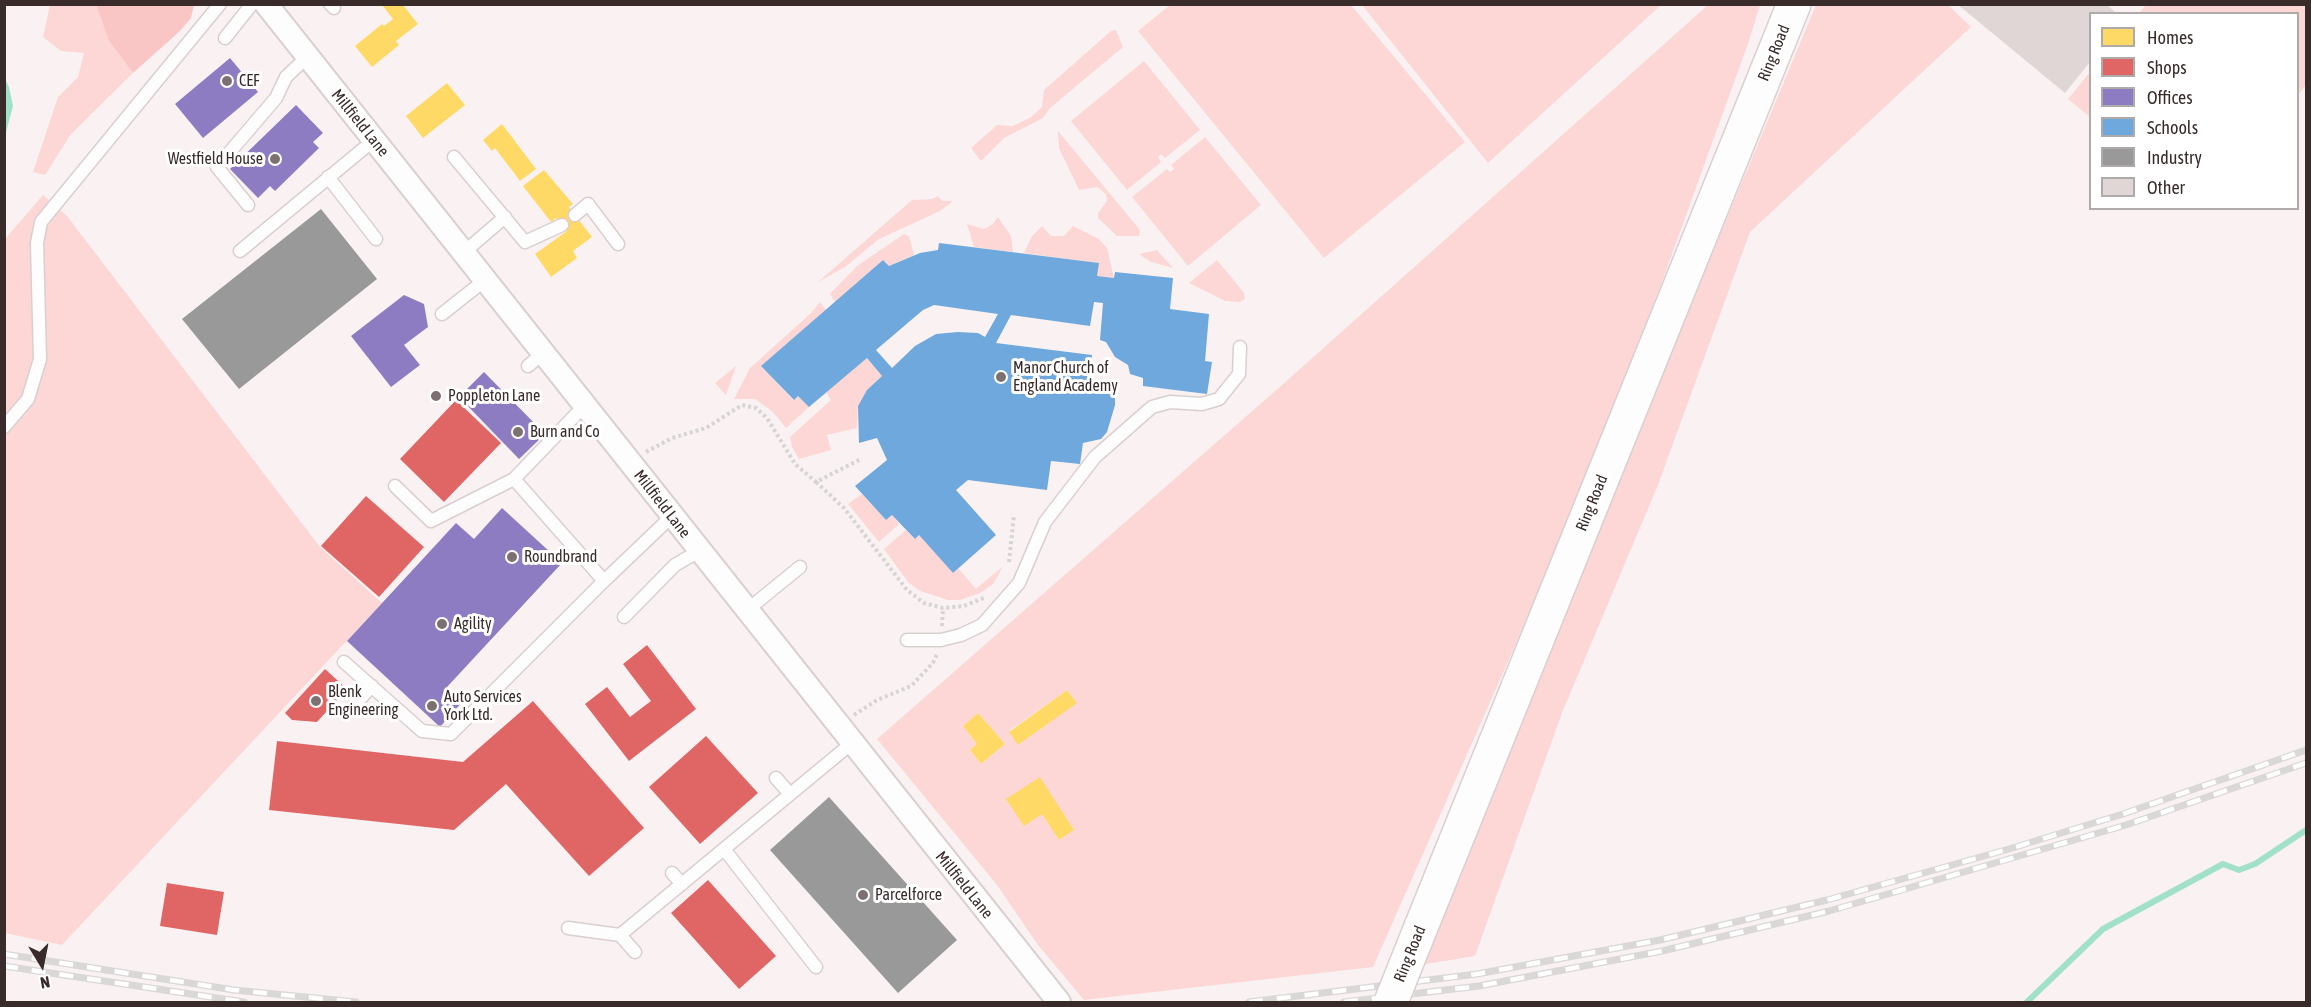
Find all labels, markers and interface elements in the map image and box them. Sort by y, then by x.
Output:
legend [2089,12,2299,210]
street label: Ring Road [1754,22,1794,84]
text: Homes [2147,27,2193,48]
text: Shops [2147,57,2187,78]
place label: CEF [239,71,259,91]
marker: CEF [220,74,234,88]
street label: Millfield Lane [327,86,393,160]
text: Offices [2147,87,2193,108]
text: Schools [2147,117,2198,138]
text: Industry [2147,147,2202,168]
place label: Westfield House [168,149,263,169]
marker: Westfield House [268,152,282,166]
text: Other [2147,177,2185,198]
place label: Manor Church of England Academy [1013,358,1118,396]
marker: Manor Church of England Academy [994,370,1008,384]
place label: Poppleton Lane [448,386,540,406]
marker: Poppleton Lane [429,389,443,403]
place label: Burn and Co [530,422,600,442]
marker: Burn and Co [511,425,525,439]
street label: Millfield Lane [630,466,694,542]
street label: Ring Road [1572,472,1612,534]
place label: Roundbrand [524,547,597,567]
marker: Roundbrand [505,550,519,564]
place label: Agility [454,614,492,634]
marker: Agility [435,617,449,631]
place label: Blenk Engineering [328,682,398,720]
place label: Auto Services York Ltd. [444,687,522,725]
marker: Blenk Engineering [309,694,323,708]
marker: Auto Services York Ltd. [425,699,439,713]
street label: Millfield Lane [931,848,997,922]
place label: Parcelforce [875,885,942,905]
marker: Parcelforce [856,888,870,902]
street label: Ring Road [1390,923,1430,985]
north arrow [12,935,72,995]
text: N [39,973,51,992]

